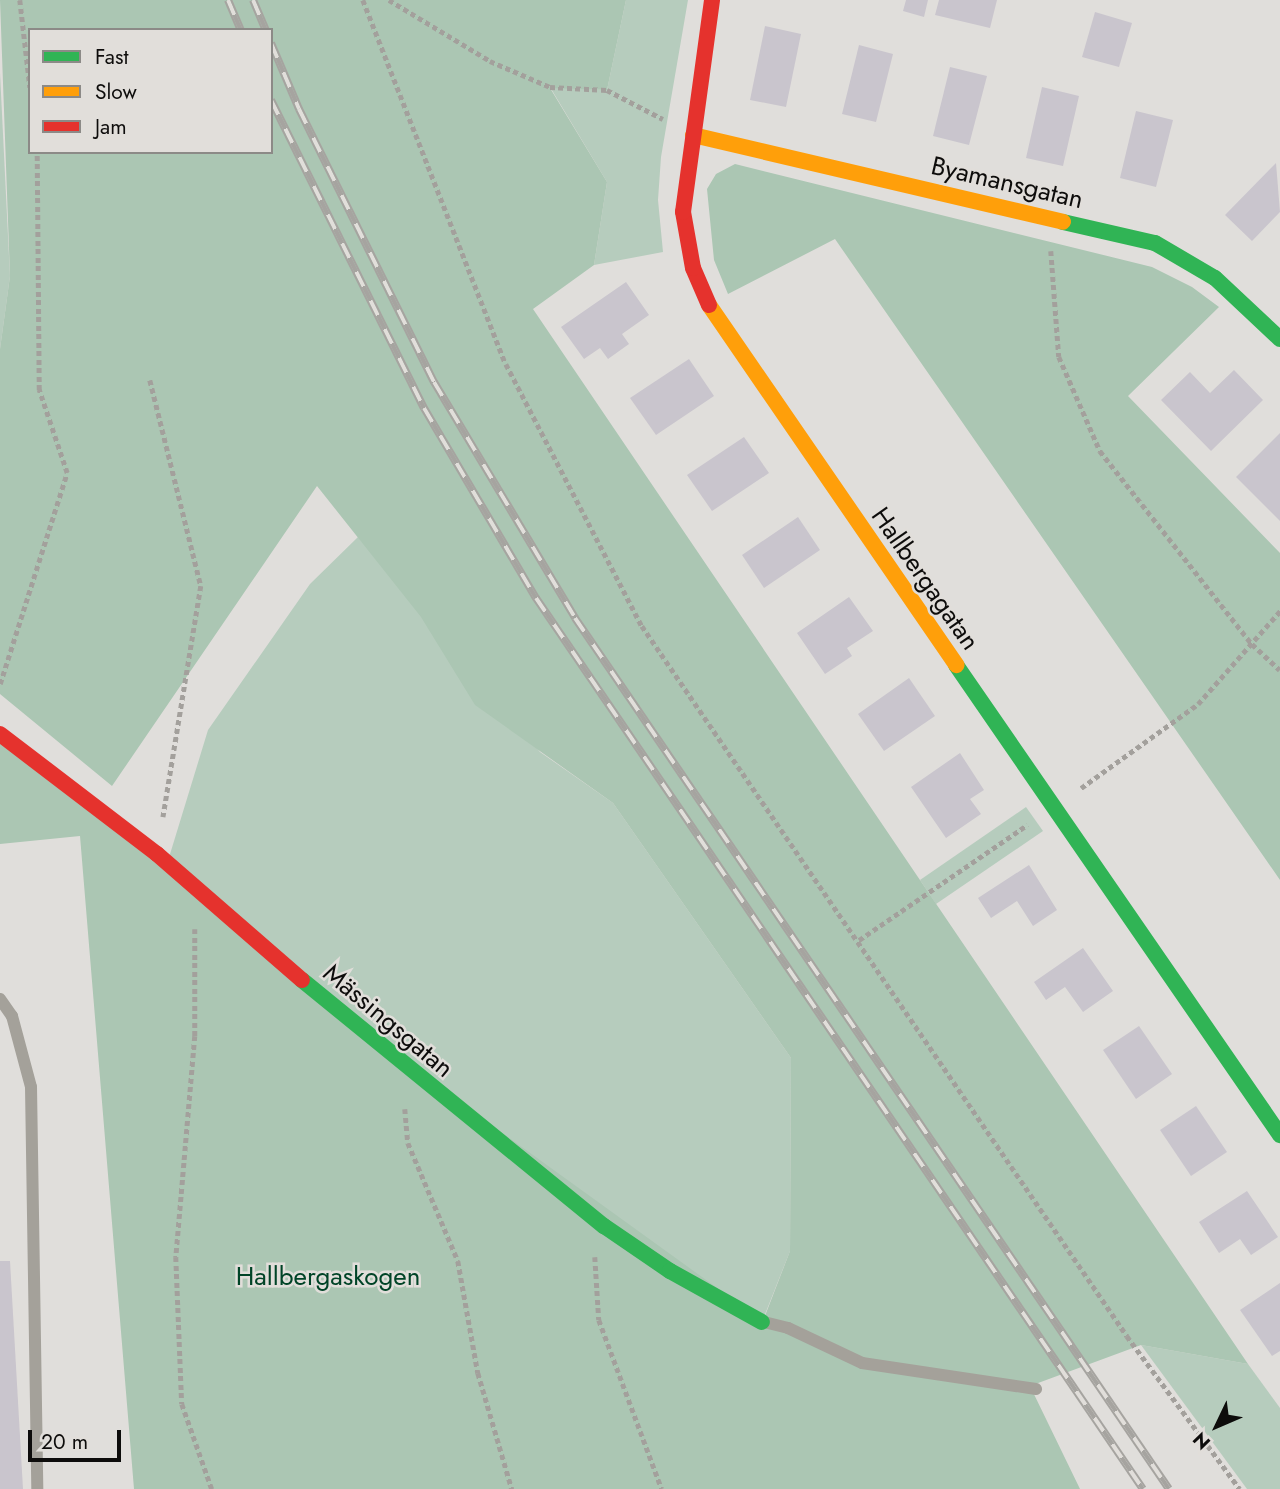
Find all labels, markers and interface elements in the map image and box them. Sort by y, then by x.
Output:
legend [28,28,273,154]
text: Fast [95,42,128,72]
text: Slow [95,77,137,107]
text: Jam [95,112,127,142]
street label: Byamansgatan [928,150,1086,216]
street label: Hallbergagatan [864,502,986,656]
street label: Mässingsgatan [317,958,459,1084]
park label: Hallbergaskogen [236,1261,420,1293]
north arrow [1182,1391,1252,1461]
scale bar [32,1416,124,1460]
text: N [1187,1426,1216,1456]
text: 20 m [41,1427,88,1457]

